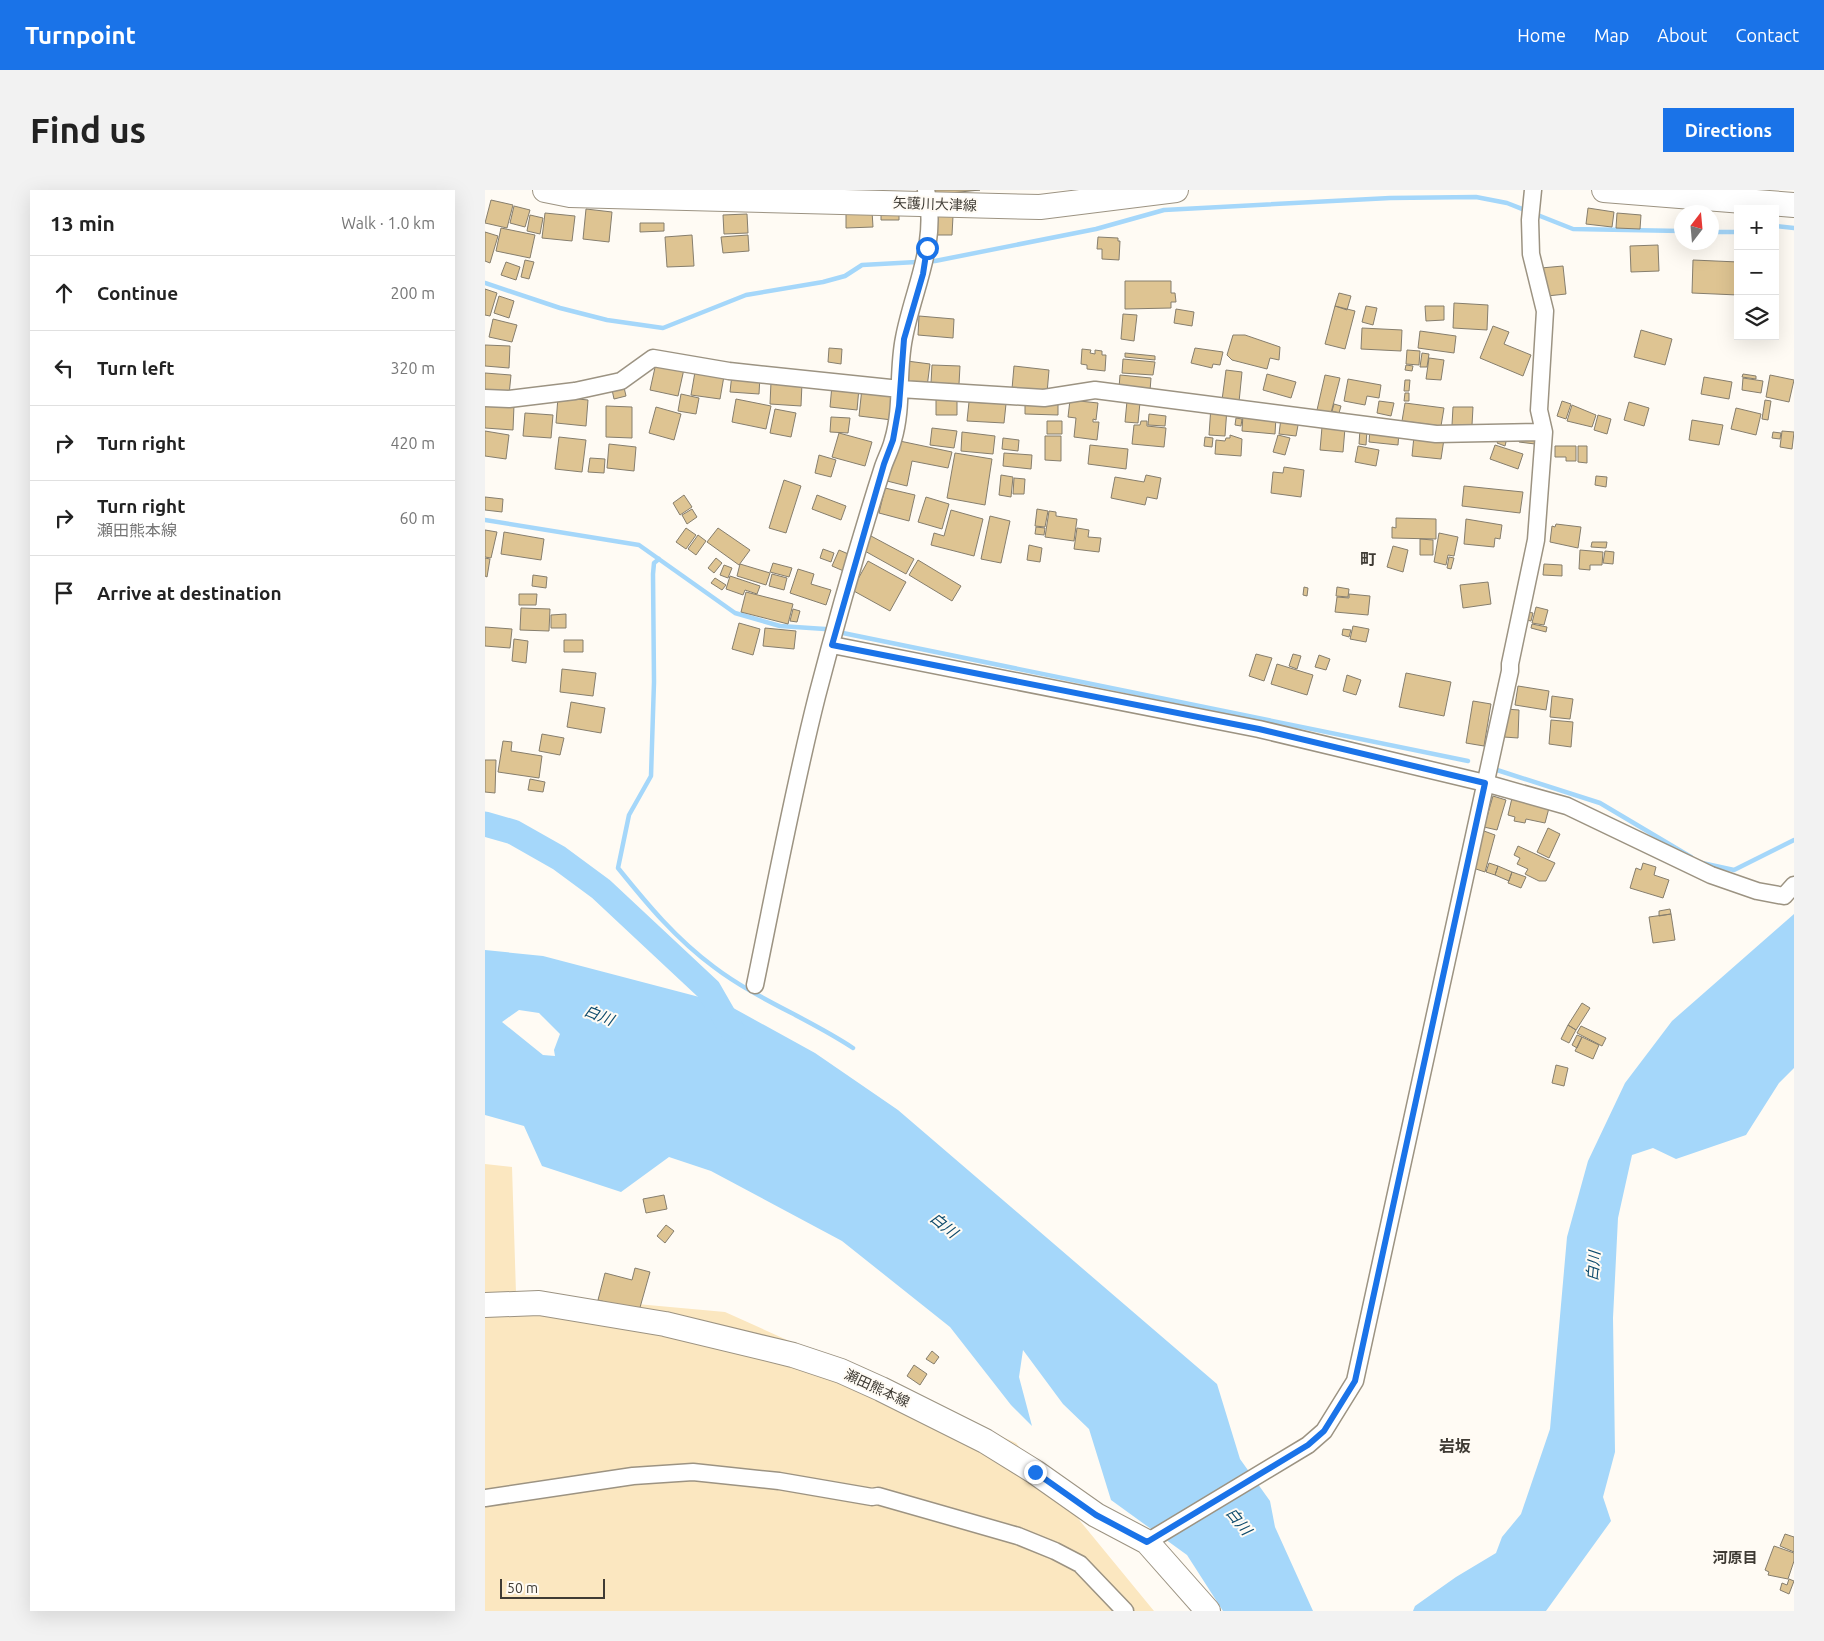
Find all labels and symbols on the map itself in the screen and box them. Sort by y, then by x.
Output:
street label: 矢護川大津線 [893,195,977,213]
north arrow [1674,205,1719,250]
route start [916,237,939,260]
district label: 町 [1360,550,1376,568]
water label: 白川 [582,1001,618,1029]
water label: 白川 [927,1209,963,1242]
water label: 白川 [1583,1248,1603,1282]
street label: 瀬田熊本線 [842,1366,912,1410]
district label: 岩坂 [1439,1437,1471,1455]
route end [1024,1461,1047,1484]
water label: 白川 [1223,1504,1256,1540]
district label: 河原目 [1712,1549,1758,1566]
scale bar [500,1576,605,1599]

